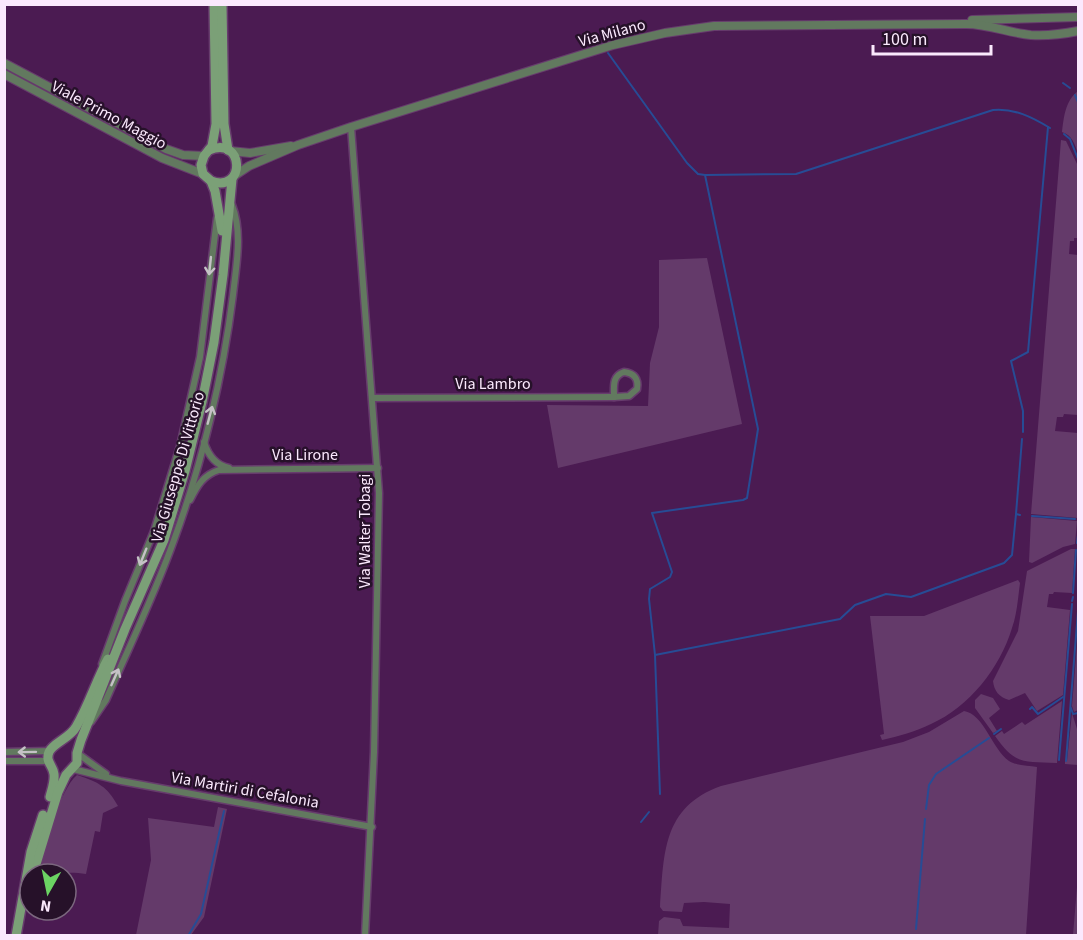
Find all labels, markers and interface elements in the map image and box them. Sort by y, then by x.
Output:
street label: Via Milano [576,14,648,52]
scale bar [873,18,992,56]
text: 100 m [882,27,927,52]
street label: Viale Primo Maggio [48,75,170,155]
one-way arrow [205,255,216,275]
street label: Via Lambro [455,373,531,395]
street label: Via Giuseppe Di Vittorio [146,389,210,545]
one-way arrow [205,406,217,425]
street label: Via Lirone [272,444,338,466]
street label: Via Walter Tobagi [354,474,376,588]
one-way arrow [137,547,148,566]
one-way arrow [111,668,122,686]
one-way arrow [18,746,38,758]
street label: Via Martiri di Cefalonia [169,766,321,814]
north arrow [18,862,78,922]
text: N [39,894,53,918]

